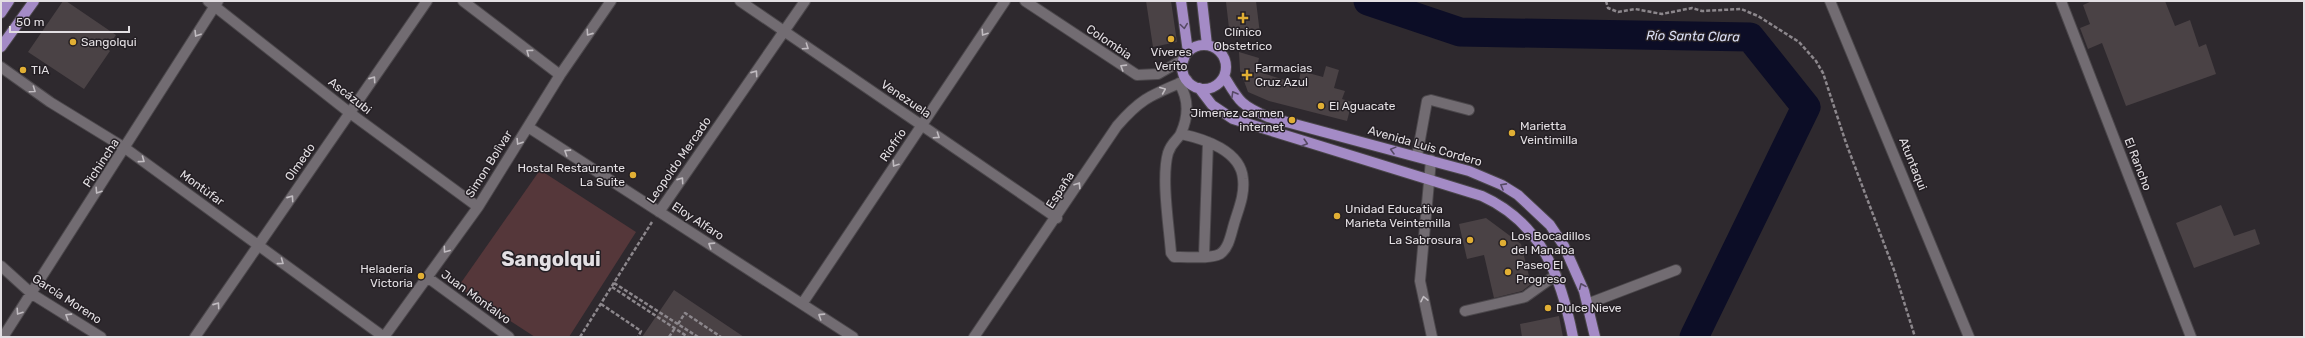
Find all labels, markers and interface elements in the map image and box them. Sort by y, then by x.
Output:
scale bar [10,8,129,34]
marker: Clínico Obstetrico [1237,12,1249,24]
text: 50 m [16,15,44,29]
street label: Colombia [1084,22,1134,62]
one-way arrow [1179,23,1188,30]
place label: Clínico Obstetrico [1214,25,1272,53]
water label: Río Santa Clara [1646,28,1740,44]
one-way arrow [586,29,594,36]
one-way arrow [982,29,989,36]
one-way arrow [194,30,202,37]
marker: Víveres Verito [1166,34,1176,44]
place label: Sangolqui [81,35,137,49]
marker: Sangolqui [68,37,78,47]
one-way arrow [802,42,809,49]
place label: Víveres Verito [1150,45,1192,73]
one-way arrow [527,49,534,56]
place label: Farmacias Cruz Azul [1255,61,1312,89]
place label: TIA [31,63,49,77]
one-way arrow [1120,64,1127,72]
marker: TIA [18,65,28,75]
one-way arrow [750,70,757,77]
marker: Farmacias Cruz Azul [1242,70,1252,80]
street label: Ascázubi [326,75,374,117]
one-way arrow [368,77,375,84]
street label: Venezuela [878,77,934,121]
one-way arrow [28,85,35,92]
one-way arrow [1158,87,1166,95]
one-way arrow [1232,90,1239,98]
place label: El Aguacate [1329,99,1396,113]
marker: El Aguacate [1316,101,1326,111]
place label: Jimenez carmen internet [1191,106,1284,134]
street label: Leopoldo Mercado [644,114,714,206]
marker: Jimenez carmen internet [1287,115,1297,125]
place label: Marietta Veintimilla [1520,119,1578,147]
street label: Avenida Luis Cordero [1366,123,1484,169]
street label: Riofrío [877,126,909,164]
street label: Simon Bolìvar [463,127,515,200]
marker: Marietta Veintimilla [1507,128,1517,138]
one-way arrow [933,131,940,139]
street label: El Rancho [2121,135,2155,193]
street label: Pichincha [80,136,122,190]
street label: Atuntaqui [1896,136,1930,192]
one-way arrow [516,138,523,145]
one-way arrow [1301,138,1308,147]
street label: Olmedo [282,141,318,183]
one-way arrow [1390,146,1397,155]
one-way arrow [564,149,571,157]
one-way arrow [137,156,144,163]
one-way arrow [893,160,900,167]
place label: Hostal Restaurante La Suite [517,161,625,189]
street label: Montùfar [177,167,227,209]
street label: España [1043,169,1077,211]
marker: Hostal Restaurante La Suite [628,170,638,180]
one-way arrow [676,177,683,184]
one-way arrow [1074,183,1081,190]
one-way arrow [1500,183,1507,190]
one-way arrow [95,187,102,194]
one-way arrow [286,195,294,202]
street label: Eloy Alfaro [669,199,727,243]
place label: Unidad Educativa Marieta Veintemilla [1345,202,1451,230]
marker: Unidad Educativa Marieta Veintemilla [1332,211,1342,221]
place label: Los Bocadillos del Manaba [1511,229,1591,257]
place label: La Sabrosura [1389,233,1462,247]
marker: La Sabrosura [1465,235,1475,245]
marker: Los Bocadillos del Manaba [1498,238,1508,248]
one-way arrow [708,243,715,250]
one-way arrow [444,246,451,253]
district label: Sangolqui [501,247,601,271]
one-way arrow [276,257,283,264]
place label: Paseo El Progreso [1516,258,1566,286]
place label: Heladería Victoria [360,262,413,290]
street label: Juan Montalvo [438,267,514,327]
marker: Paseo El Progreso [1503,267,1513,277]
street label: García Moreno [30,271,104,327]
marker: Heladería Victoria [416,271,426,281]
one-way arrow [1579,282,1587,290]
one-way arrow [1421,296,1429,302]
place label: Dulce Nieve [1556,301,1622,315]
one-way arrow [212,302,220,309]
marker: Dulce Nieve [1543,303,1553,313]
one-way arrow [17,308,24,315]
one-way arrow [65,314,72,321]
one-way arrow [818,314,825,321]

